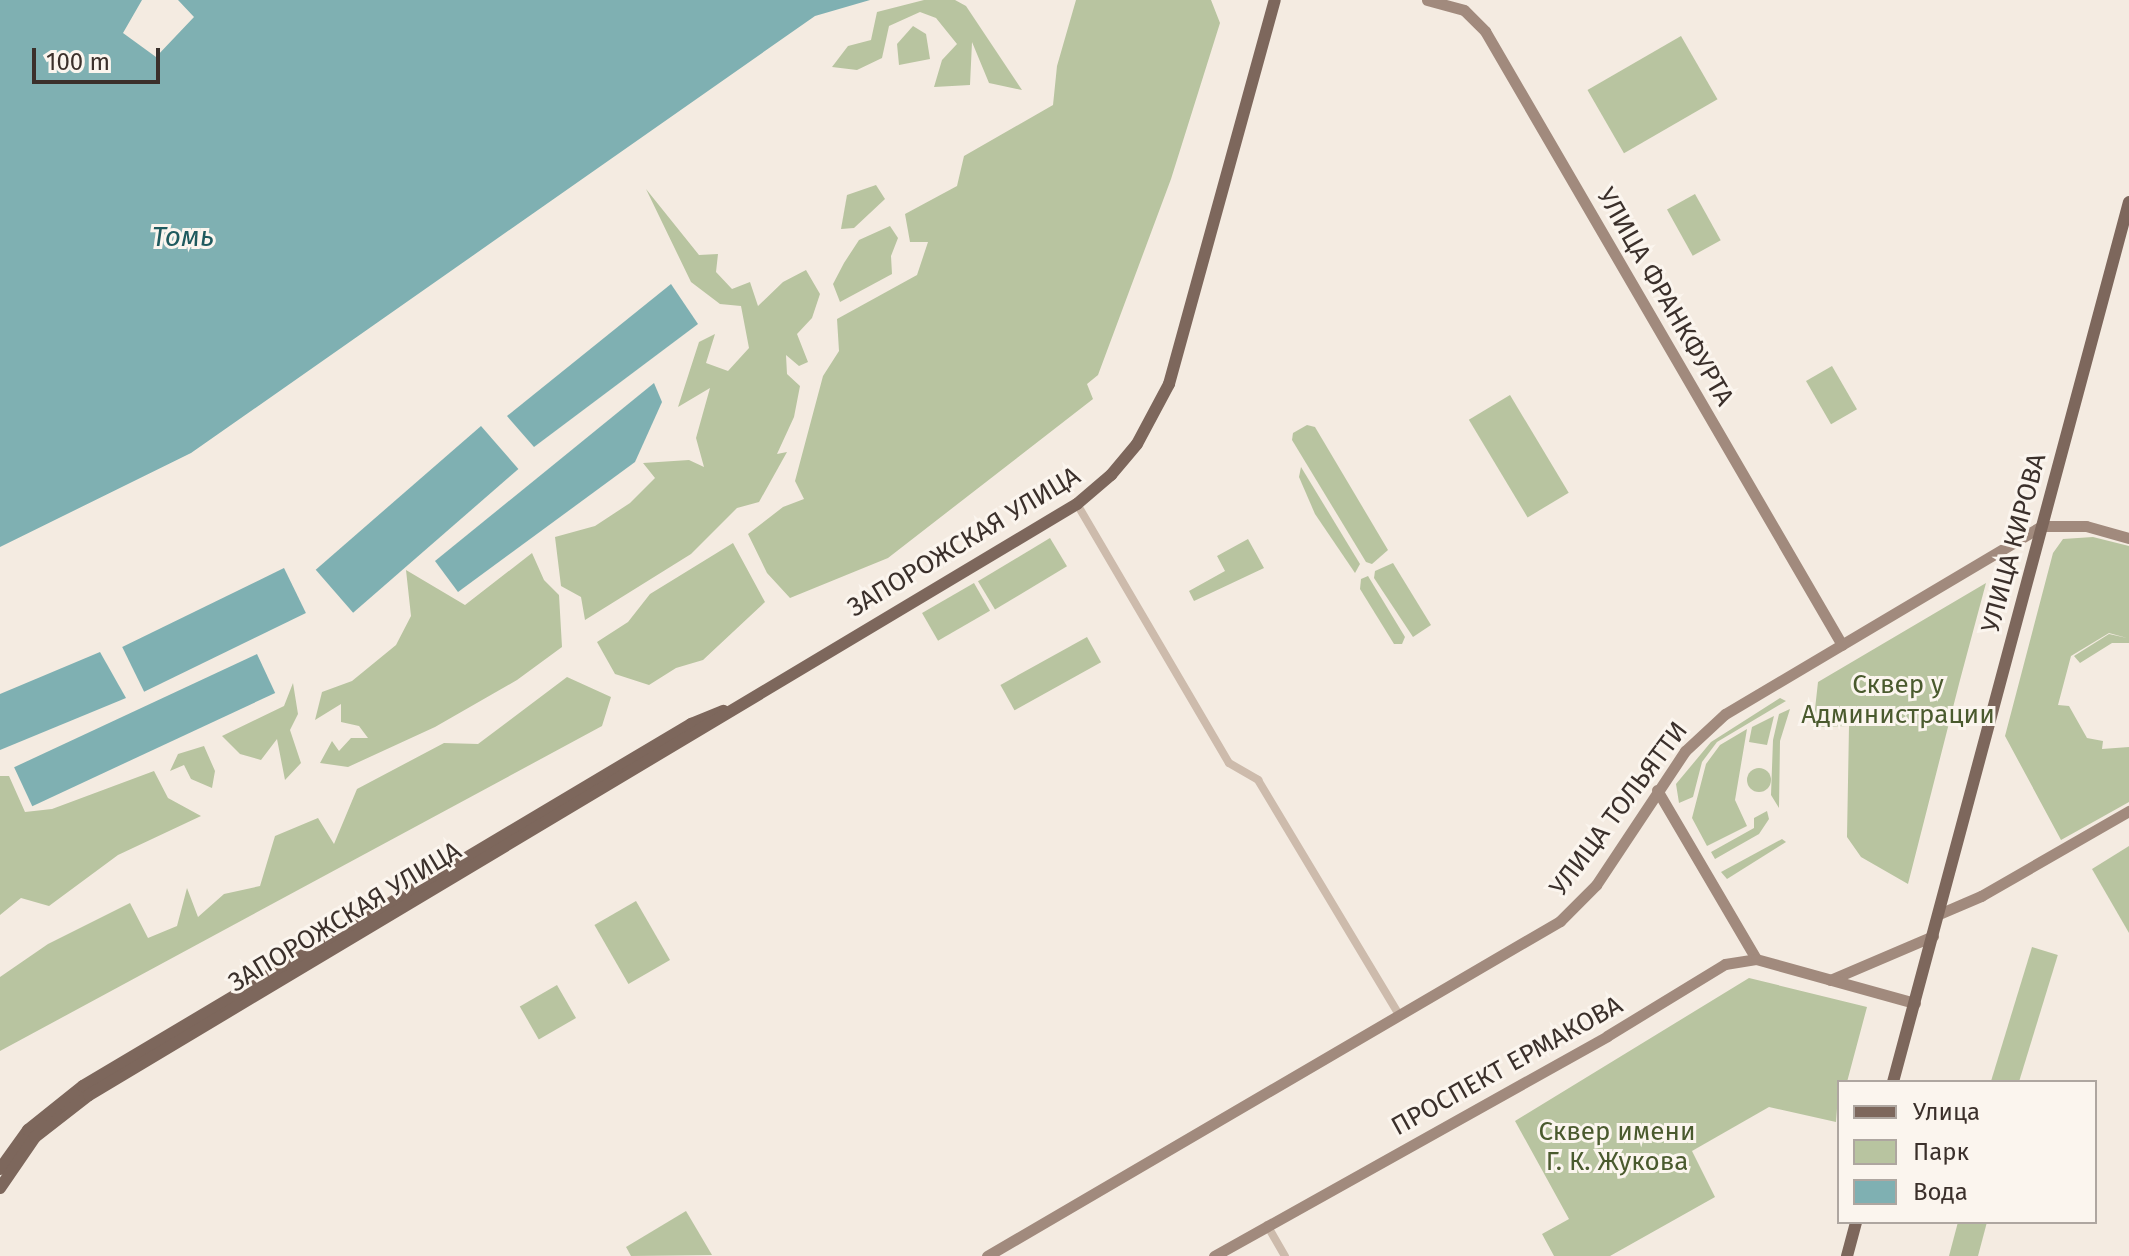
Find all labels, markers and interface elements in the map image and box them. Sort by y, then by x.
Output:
scale bar [36,32,164,82]
text: 100 m [46,48,110,76]
street label: УЛИЦА ФРАНКФУРТА [1590,183,1740,411]
water label: Томь [152,220,214,254]
street label: УЛИЦА КИРОВА [1975,450,2053,636]
street label: ЗАПОРОЖСКАЯ УЛИЦА [842,460,1086,624]
park label: Сквер у Администрации [1801,669,1995,730]
street label: УЛИЦА ТОЛЬЯТТИ [1543,716,1695,902]
street label: ЗАПОРОЖСКАЯ УЛИЦА [223,835,467,999]
street label: ПРОСПЕКТ ЕРМАКОВА [1386,990,1628,1142]
legend [1837,1080,2097,1224]
text: Улица [1913,1098,1980,1126]
park label: Сквер имени Г. К. Жукова [1539,1116,1695,1178]
text: Парк [1913,1138,1969,1166]
text: Вода [1913,1178,1968,1206]

